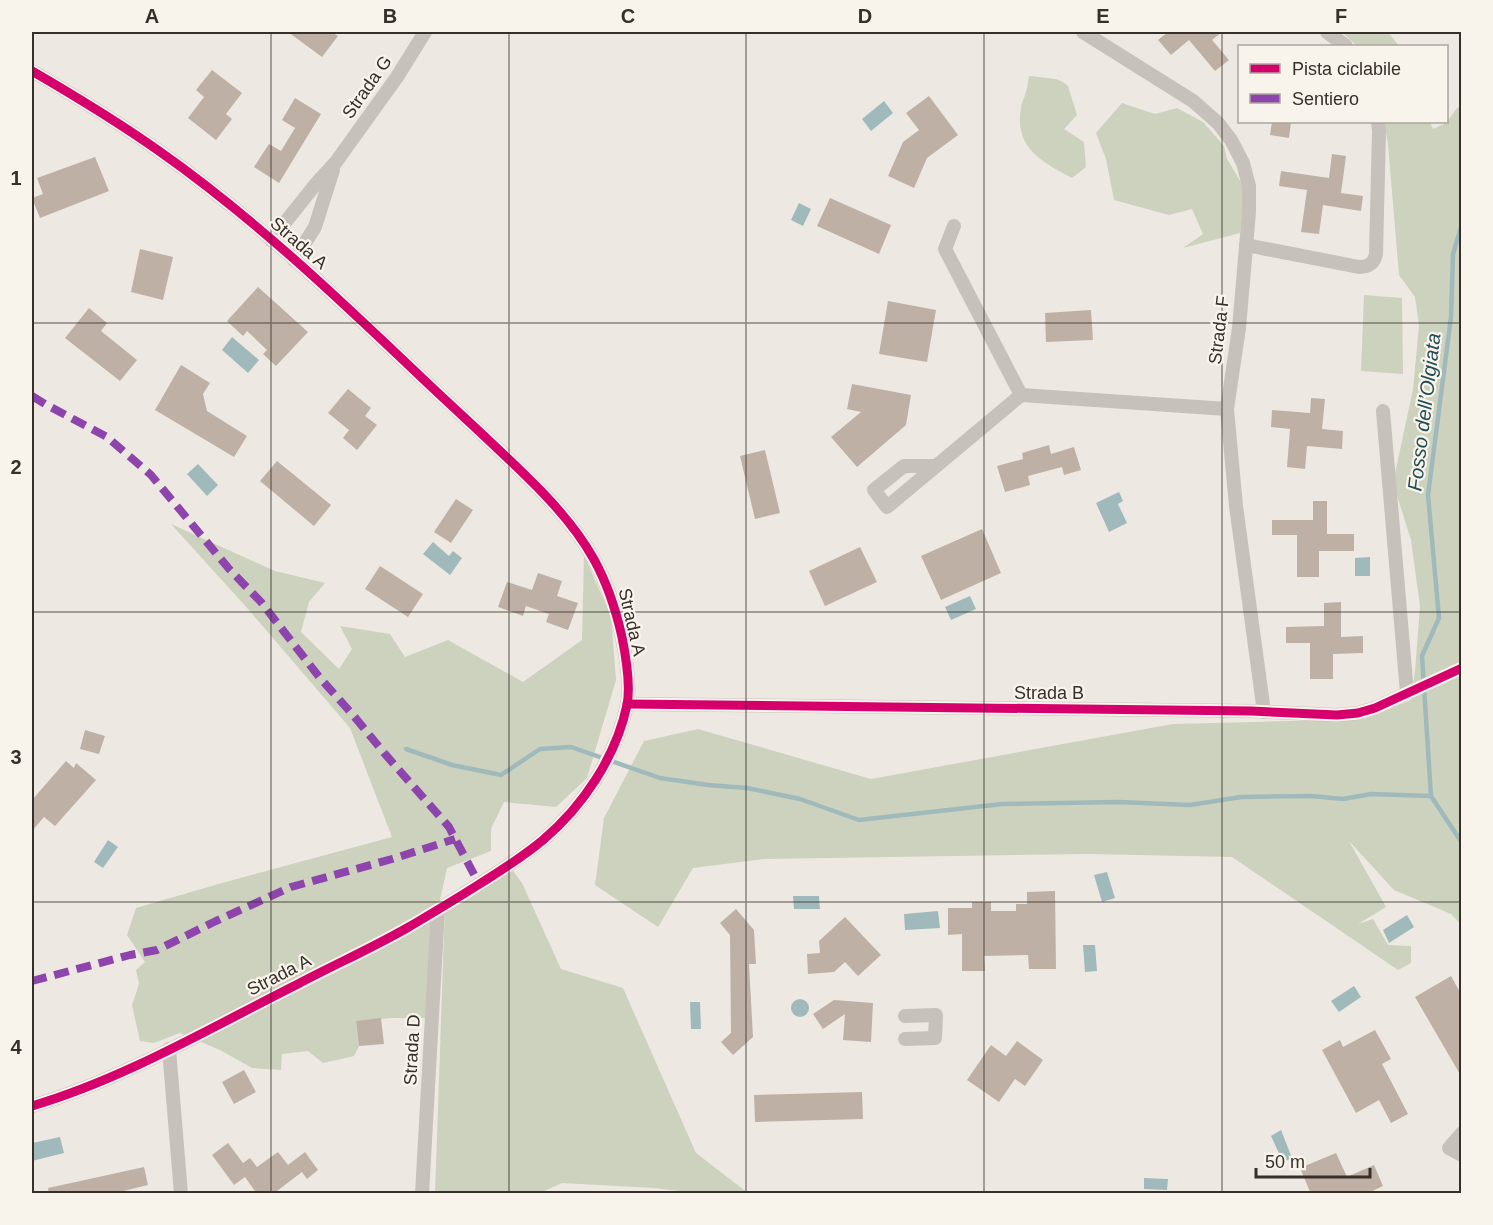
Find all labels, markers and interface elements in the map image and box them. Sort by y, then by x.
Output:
text: A [145,5,159,27]
text: B [383,5,397,27]
text: C [621,5,635,27]
text: D [858,5,872,27]
text: E [1096,5,1110,27]
text: F [1335,5,1347,27]
legend [1238,45,1448,123]
street label: Strada G [338,52,396,122]
text: Pista ciclabile [1292,59,1401,79]
text: Sentiero [1292,89,1359,109]
text: 1 [10,167,22,189]
street label: Strada A [266,213,332,273]
street label: Strada F [1205,295,1233,365]
water label: Fosso dell’Olgiata [1403,332,1445,492]
text: 2 [10,456,22,478]
street label: Strada A [614,586,650,658]
street label: Strada B [1014,683,1084,703]
text: 3 [10,746,22,768]
street label: Strada A [244,950,314,1000]
street label: Strada D [400,1014,424,1086]
text: 4 [10,1036,22,1058]
scale bar [1256,1141,1370,1179]
text: 50 m [1265,1152,1305,1172]

